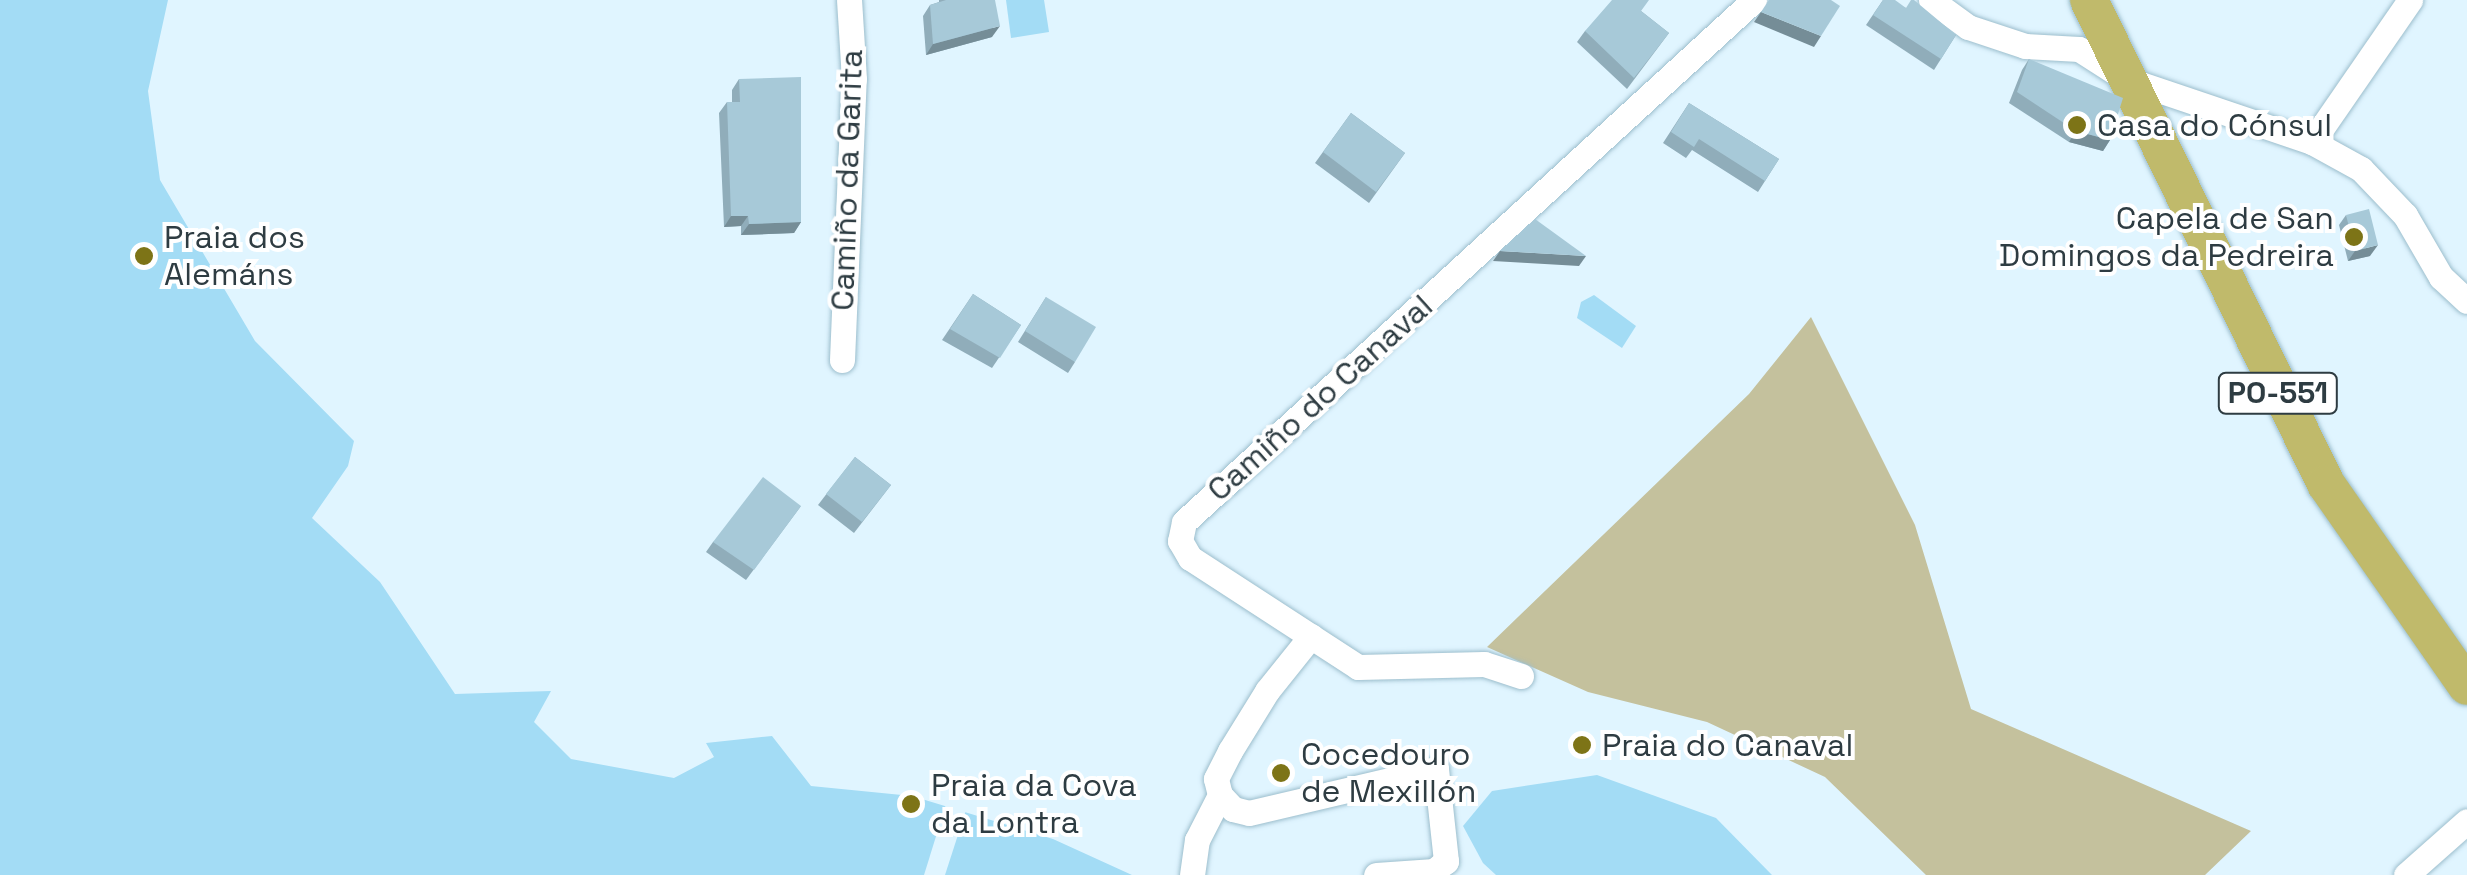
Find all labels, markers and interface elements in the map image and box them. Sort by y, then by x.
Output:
street label: Camiño da Garita [823,49,871,311]
place label: Casa do Cónsul [2097,106,2332,144]
marker: Casa do Cónsul [2066,114,2088,136]
place label: Capela de San Domingos da Pedreira [1999,200,2334,275]
place label: Praia dos Alemáns [164,219,305,294]
marker: Capela de San Domingos da Pedreira [2343,226,2365,248]
marker: Praia dos Alemáns [133,245,155,267]
street label: Camiño do Canaval [1200,287,1440,509]
road number: PO-551 [2216,368,2340,418]
place label: Praia do Canaval [1602,726,1853,764]
marker: Praia do Canaval [1571,734,1593,756]
place label: Cocedouro de Mexillón [1301,736,1476,811]
marker: Cocedouro de Mexillón [1270,762,1292,784]
place label: Praia da Cova da Lontra [931,767,1137,842]
marker: Praia da Cova da Lontra [900,793,922,815]

